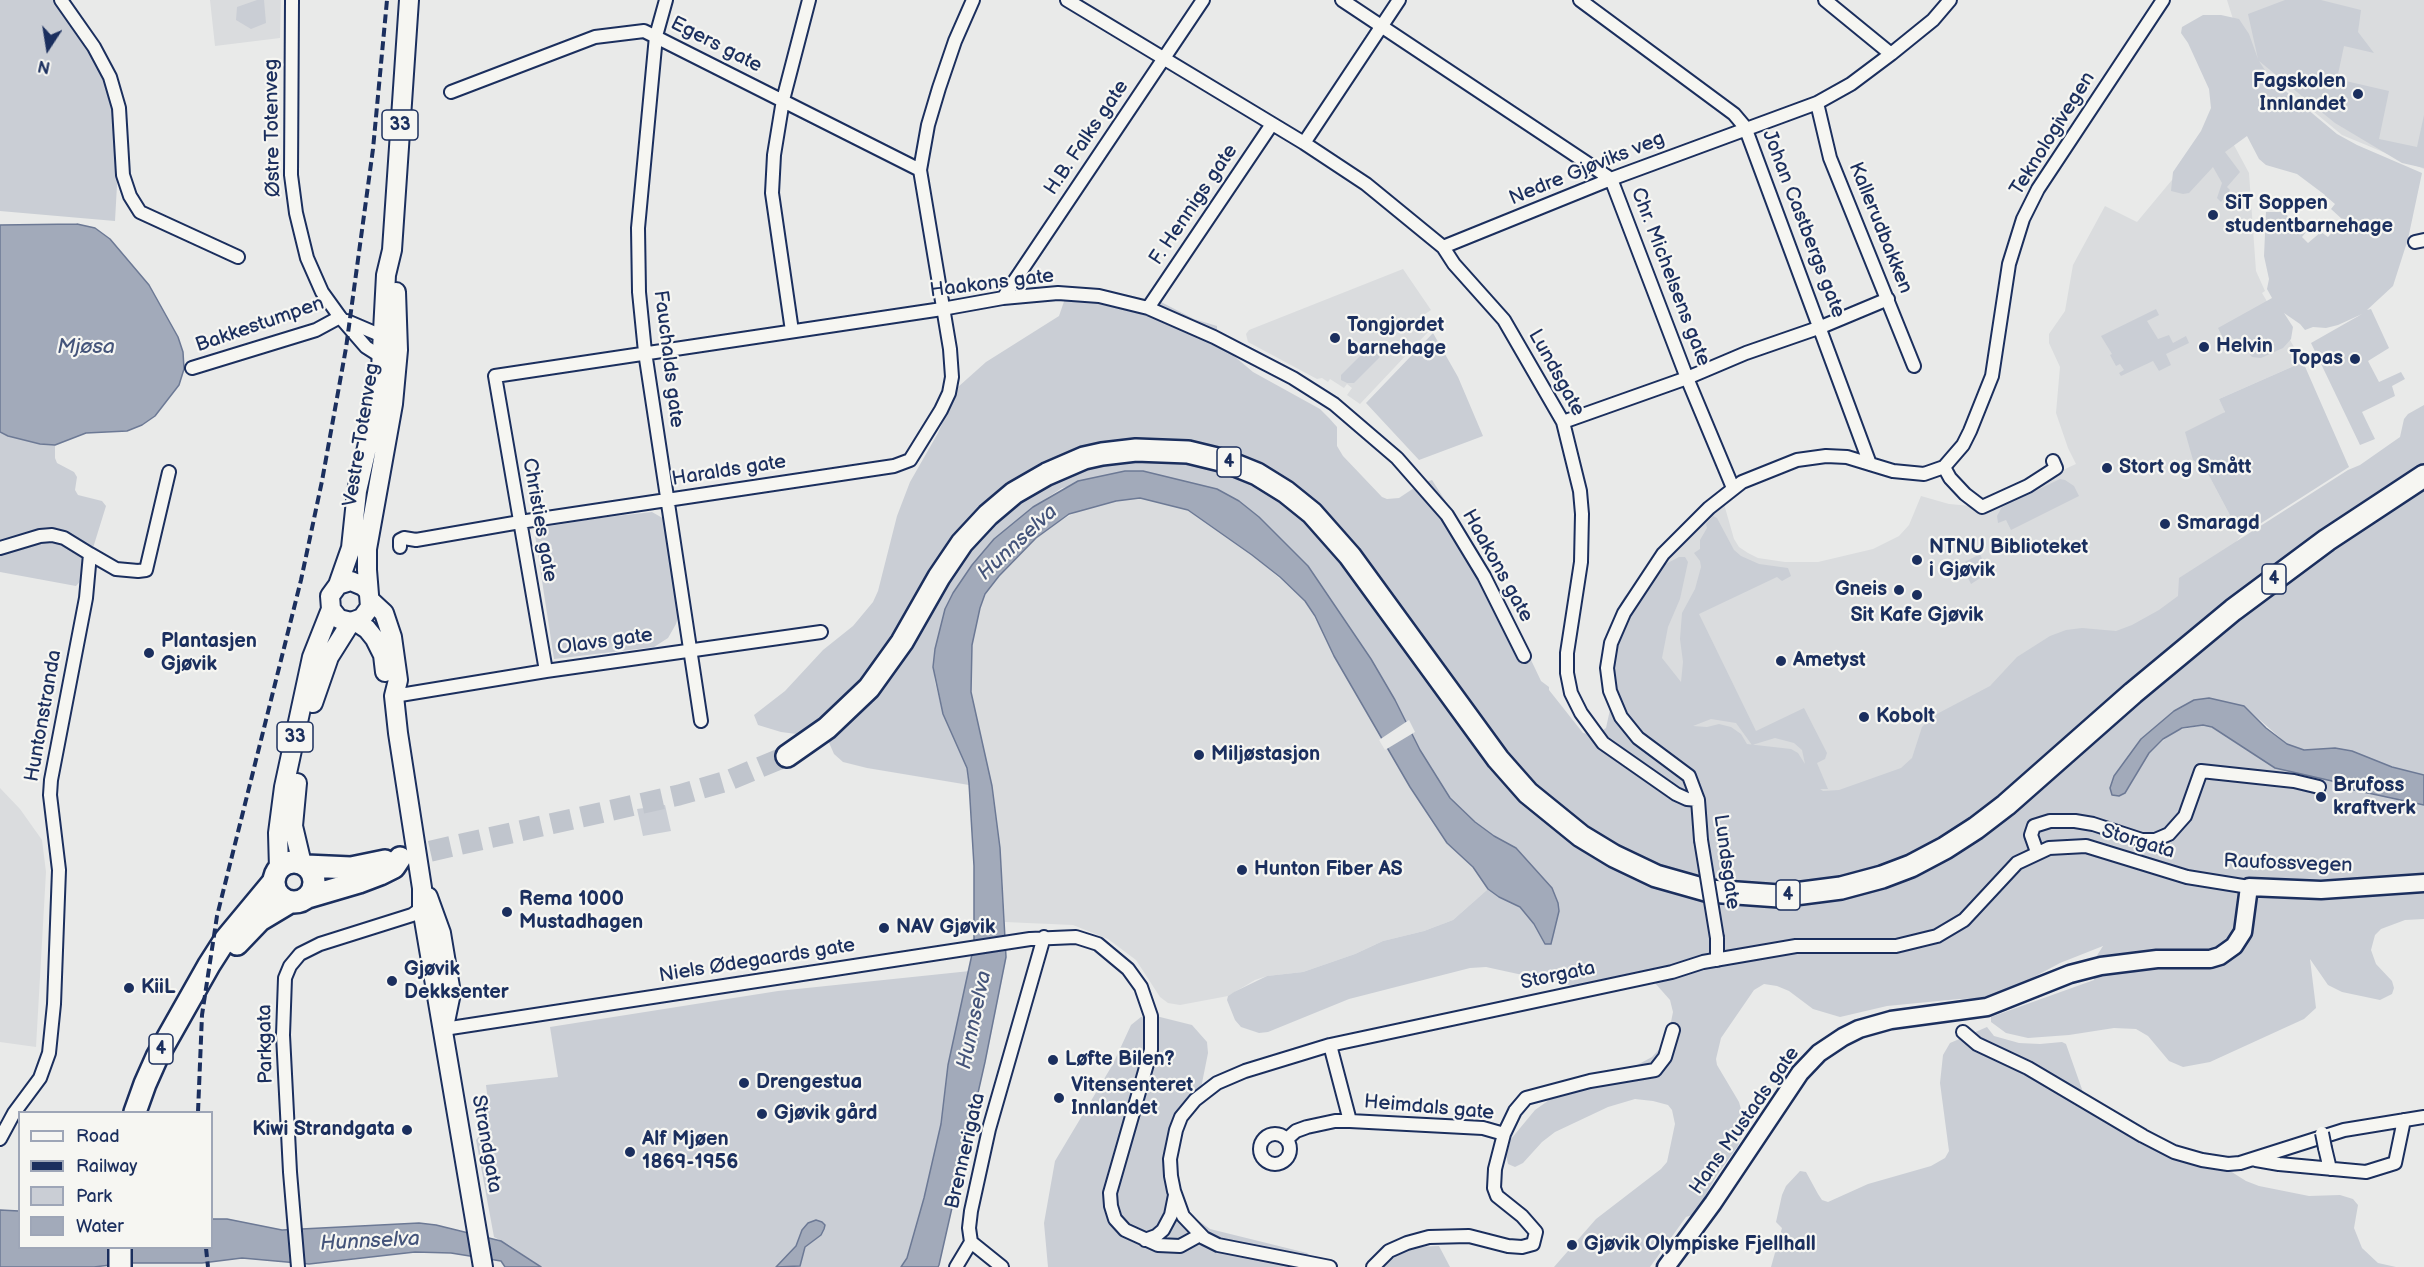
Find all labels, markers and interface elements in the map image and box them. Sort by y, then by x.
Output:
street label: Egers gate [666,12,766,78]
north arrow [18,18,78,78]
text: N [36,56,52,77]
street label: Østre Totenveg [260,59,286,197]
street label: Teknologivegen [2005,68,2101,200]
place label: Fagskolen Innlandet [2253,70,2346,117]
street label: H.B. Falks gate [1040,76,1134,200]
marker: Fagskolen Innlandet [2351,87,2365,101]
road number: 33 [382,110,418,140]
street label: Nedre Gjøviks veg [1506,127,1668,211]
street label: Johan Castbergs gate [1756,127,1850,321]
street label: F. Hennigs gate [1145,140,1243,270]
street label: Kallerudbakken [1843,159,1917,297]
street label: Chr. Michelsens gate [1625,184,1715,370]
place label: SiT Soppen studentbarnehage [2225,192,2393,239]
marker: SiT Soppen studentbarnehage [2206,208,2220,222]
street label: Haakons gate [929,264,1055,304]
street label: Fauchalds gate [648,289,688,429]
street label: Bakkestumpen [193,292,327,358]
place label: Tongjordet barnehage [1347,314,1446,361]
street label: Lundsgate [1522,325,1590,421]
marker: Tongjordet barnehage [1328,331,1342,345]
water label: Mjøsa [57,335,115,361]
place label: Helvin [2216,335,2273,359]
marker: Helvin [2197,340,2211,354]
place label: Topas [2290,347,2343,371]
marker: Topas [2348,352,2362,366]
street label: Vestre Totenveg [339,361,385,509]
road number: 4 [1217,447,1241,477]
street label: Haralds gate [670,450,788,492]
street label: Christies gate [516,456,562,584]
place label: Stort og Smått [2119,456,2251,480]
marker: Stort og Smått [2100,461,2114,475]
water label: Hunnselva [973,500,1063,586]
street label: Haakons gate [1456,506,1538,626]
place label: Smaragd [2177,512,2260,536]
marker: Smaragd [2158,517,2172,531]
place label: NTNU Biblioteket i Gjøvik [1929,536,2088,583]
marker: NTNU Biblioteket i Gjøvik [1910,553,1924,567]
road number: 4 [2262,564,2286,594]
place label: Gneis [1835,578,1887,602]
marker: Gneis [1892,583,1906,597]
marker: Sit Kafe Gjøvik [1910,588,1924,602]
place label: Sit Kafe Gjøvik [1850,604,1984,628]
street label: Olavs gate [556,623,654,661]
place label: Plantasjen Gjøvik [161,630,257,677]
marker: Plantasjen Gjøvik [142,646,156,660]
street label: Huntonstranda [21,648,67,784]
place label: Ametyst [1793,649,1866,673]
marker: Ametyst [1774,654,1788,668]
place label: Kobolt [1876,705,1935,729]
marker: Kobolt [1857,710,1871,724]
road number: 33 [277,722,313,752]
place label: Miljøstasjon [1211,743,1320,767]
marker: Miljøstasjon [1192,748,1206,762]
place label: Brufoss kraftverk [2333,774,2416,821]
marker: Brufoss kraftverk [2314,790,2328,804]
street label: Lundsgate [1707,813,1745,911]
street label: Storgata [2098,819,2178,865]
street label: Raufossvegen [2223,850,2353,878]
place label: Hunton Fiber AS [1254,858,1403,882]
marker: Hunton Fiber AS [1235,863,1249,877]
road number: 4 [1776,880,1800,910]
place label: Rema 1000 Mustadhagen [519,888,643,935]
marker: Rema 1000 Mustadhagen [500,905,514,919]
place label: NAV Gjøvik [896,916,995,940]
marker: NAV Gjøvik [877,921,891,935]
street label: Niels Ødegaards gate [657,934,857,988]
street label: Storgata [1519,956,1597,996]
place label: Gjøvik Dekksenter [404,958,509,1005]
water label: Hunnselva [952,969,998,1071]
marker: Gjøvik Dekksenter [385,974,399,988]
place label: KiiL [141,976,176,1000]
marker: KiiL [122,981,136,995]
street label: Parkgata [253,1004,279,1084]
road number: 4 [149,1034,173,1064]
street label: Hans Mustads gate [1685,1043,1805,1199]
place label: Løfte Bilen? [1065,1048,1174,1072]
marker: Løfte Bilen? [1046,1053,1060,1067]
place label: Drengestua [756,1071,862,1095]
place label: Vitensenteret Innlandet [1071,1074,1193,1121]
marker: Drengestua [737,1076,751,1090]
street label: Heimdals gate [1363,1090,1495,1126]
street label: Brennerigata [941,1091,991,1211]
marker: Vitensenteret Innlandet [1052,1091,1066,1105]
street label: Strandgata [466,1093,506,1195]
place label: Gjøvik gård [774,1102,877,1126]
marker: Gjøvik gård [755,1107,769,1121]
legend [18,1111,213,1249]
place label: Kiwi Strandgata [252,1118,395,1142]
marker: Kiwi Strandgata [400,1123,414,1137]
text: Road [76,1126,120,1147]
place label: Alf Mjøen 1869-1956 [642,1128,738,1175]
marker: Alf Mjøen 1869-1956 [623,1145,637,1159]
text: Railway [76,1156,138,1177]
text: Park [76,1186,112,1207]
text: Water [76,1216,124,1237]
water label: Hunnselva [320,1227,420,1257]
place label: Gjøvik Olympiske Fjellhall [1584,1233,1816,1257]
marker: Gjøvik Olympiske Fjellhall [1565,1238,1579,1252]

